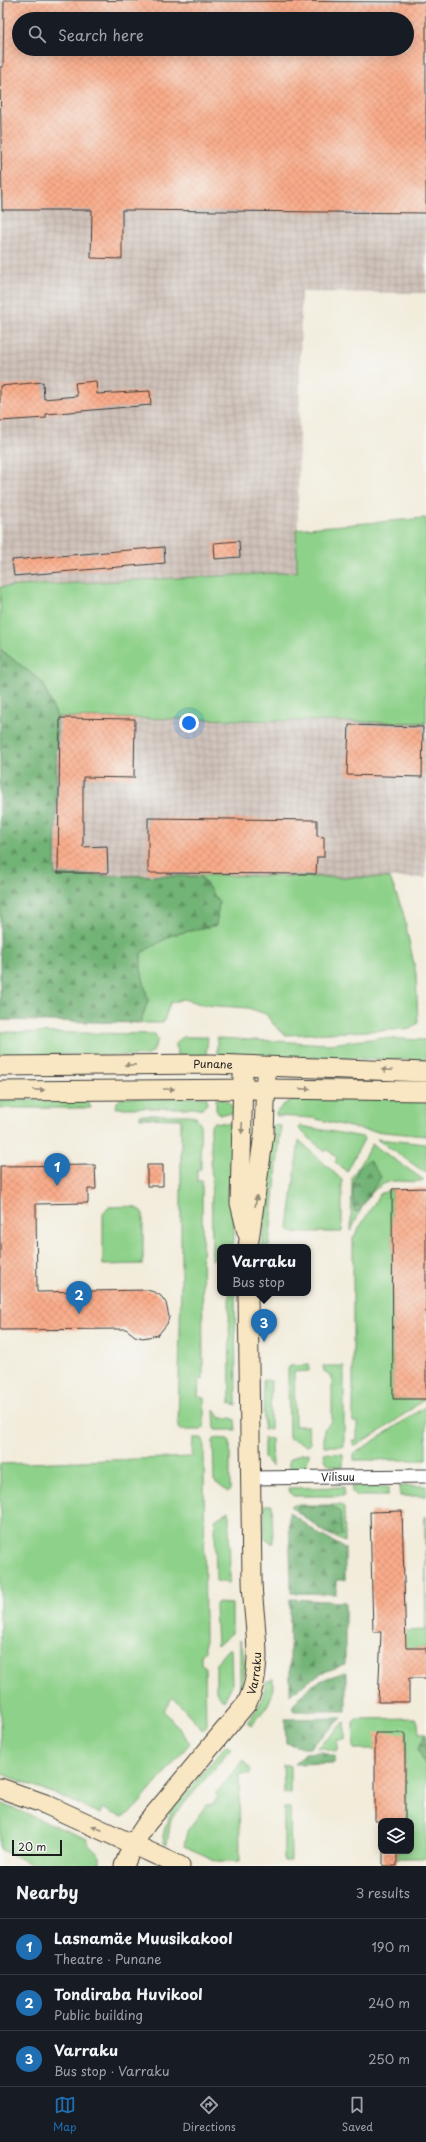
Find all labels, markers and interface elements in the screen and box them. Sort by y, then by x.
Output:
search box [12,12,414,56]
icon: search [26,23,48,45]
text: Search here [58,23,144,46]
your location [179,713,199,733]
street label: Punane [193,1055,233,1073]
one-way arrow [123,1062,136,1068]
one-way arrow [380,1067,393,1073]
one-way arrow [163,1086,176,1092]
one-way arrow [299,1086,312,1092]
one-way arrow [33,1087,46,1093]
one-way arrow [238,1122,245,1134]
pin: 1 [44,1153,70,1186]
one-way arrow [253,1195,259,1207]
popup [217,1244,311,1296]
text: Varraku [232,1249,296,1272]
text: Bus stop [232,1272,285,1291]
pin: 2 [66,1281,92,1314]
pin: 3 [251,1309,277,1342]
street label: Vilisuu [321,1468,355,1485]
street label: Varraku [242,1652,265,1697]
map controls [378,1818,414,1854]
button: layers [378,1818,414,1854]
one-way arrow [91,1825,103,1831]
scale bar [12,1838,62,1857]
text: 20 m [18,1838,46,1855]
text: Nearby [16,1879,78,1905]
text: 3 results [356,1883,410,1902]
text: Lasnamäe Muusikakool [54,1926,232,1949]
text: 1 [26,1937,32,1956]
text: 190 m [371,1937,410,1956]
text: Theatre · Punane [54,1949,162,1968]
text: Tondiraba Huvikool [54,1982,203,2005]
text: 2 [24,1993,34,2012]
text: 240 m [368,1993,410,2012]
text: Public building [54,2005,143,2024]
text: Varraku [54,2038,118,2061]
text: 3 [25,2049,33,2068]
text: 250 m [368,2049,410,2068]
text: Bus stop · Varraku [54,2061,170,2080]
tab: Map [53,2094,76,2135]
tab: Directions [182,2094,236,2135]
tab: Saved [342,2094,373,2135]

